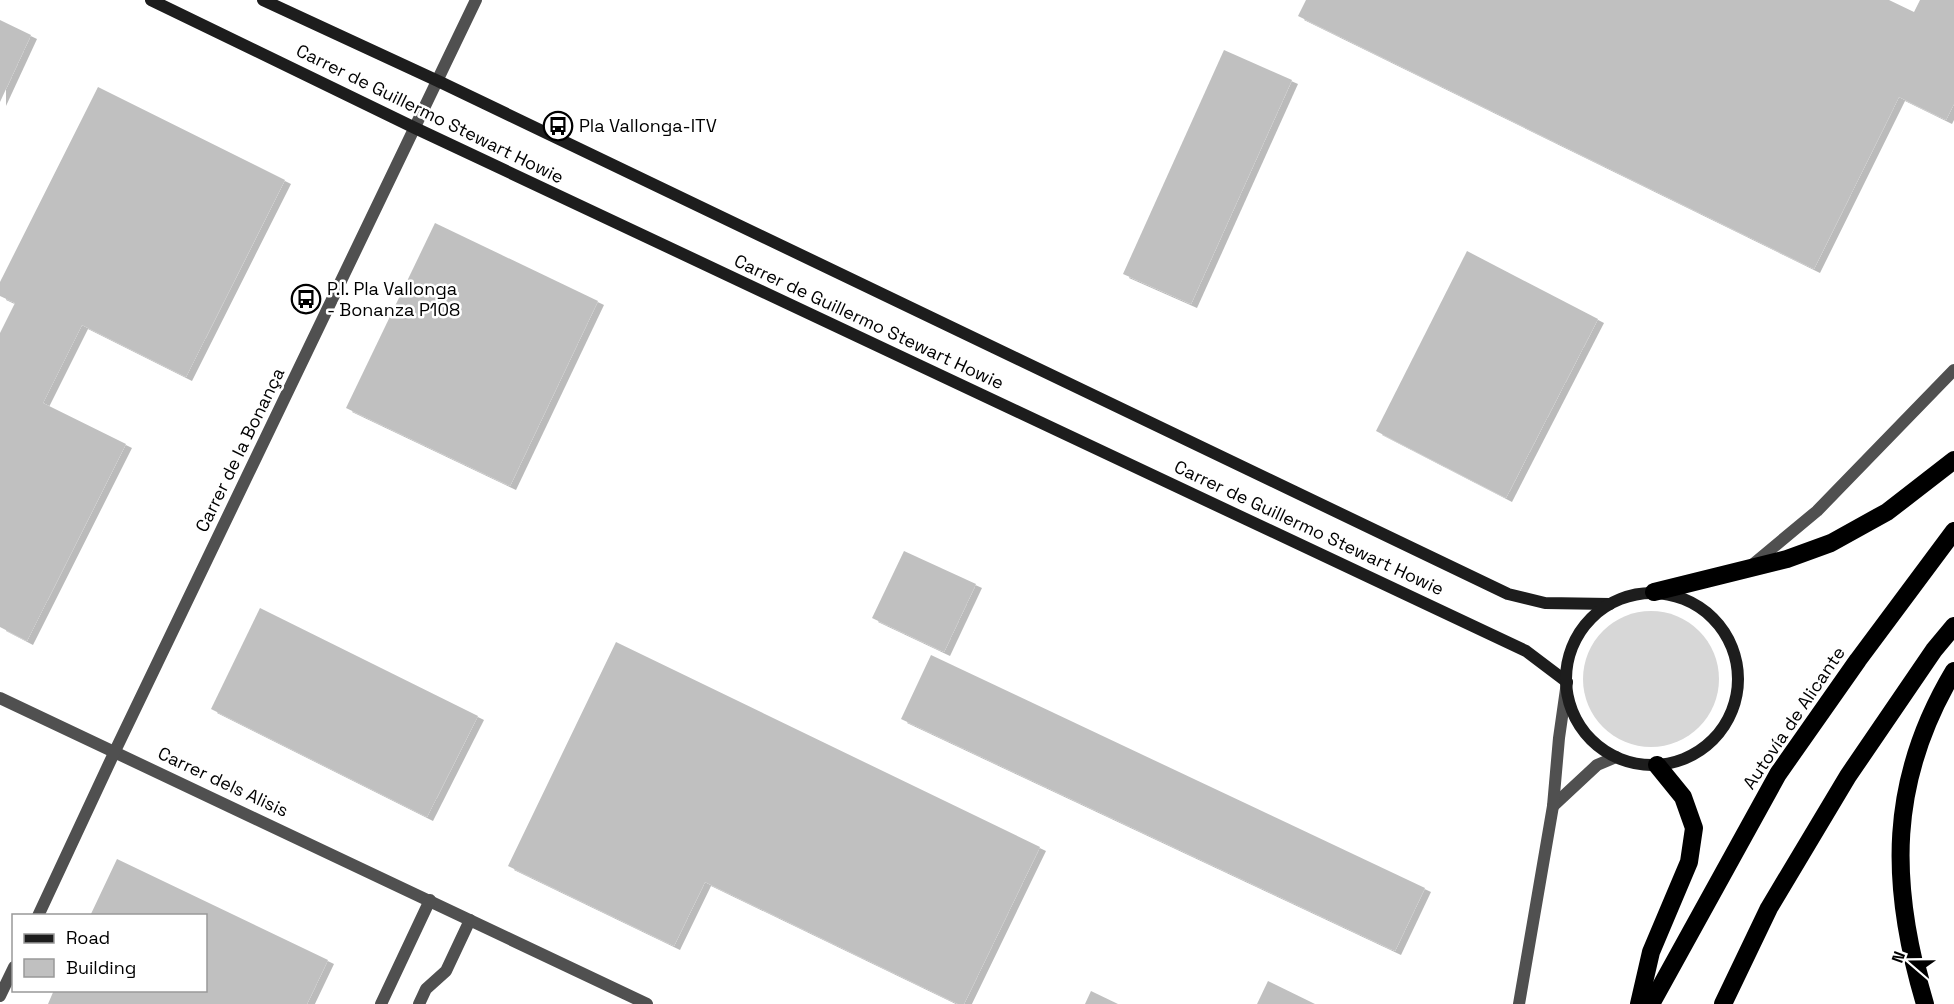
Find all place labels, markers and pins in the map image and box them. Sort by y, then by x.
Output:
bus stop icon: Pla Vallonga-ITV [542,110,574,142]
place label: Pla Vallonga-ITV [579,114,717,137]
place label: P.I. Pla Vallonga - Bonanza P108 [327,277,460,321]
bus stop icon: P.I. Pla Vallonga - Bonanza P108 [290,283,322,315]

